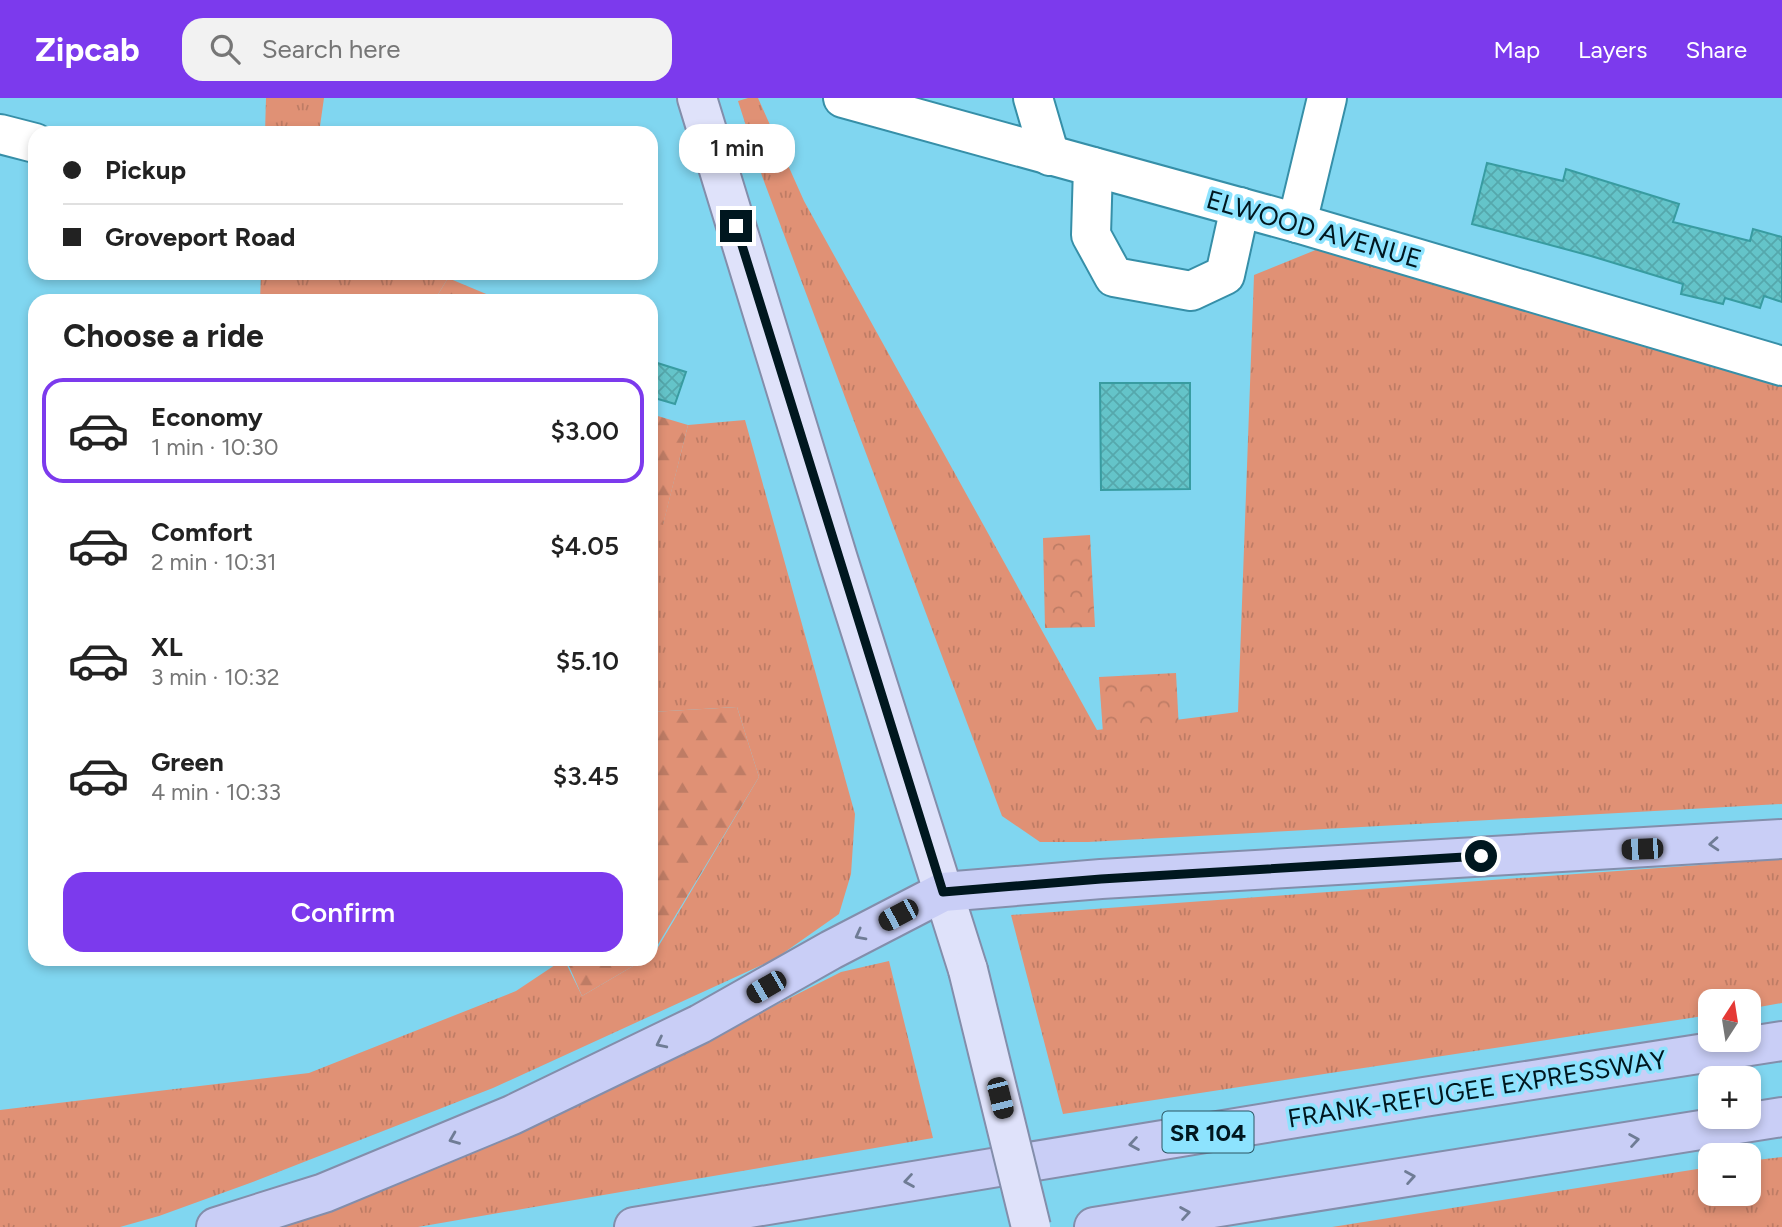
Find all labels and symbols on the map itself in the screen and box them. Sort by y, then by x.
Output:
callout: 1 min [678,124,794,174]
street label: ELWOOD AVENUE [1203,183,1425,275]
route end [720,210,752,242]
one-way arrow [1708,836,1719,851]
car [1621,838,1664,860]
route start [1465,840,1497,872]
car [875,896,922,934]
one-way arrow [855,926,868,940]
car [743,967,790,1007]
north arrow [1698,989,1760,1052]
one-way arrow [656,1035,668,1049]
street label: FRANK-REFUGEE EXPRESSWAY [1285,1043,1669,1135]
car [985,1075,1016,1121]
road number: SR 104 [1162,1112,1254,1152]
one-way arrow [449,1131,462,1145]
one-way arrow [1629,1133,1640,1148]
one-way arrow [1128,1136,1140,1151]
one-way arrow [1404,1170,1416,1185]
one-way arrow [904,1173,915,1188]
one-way arrow [1179,1205,1191,1220]

